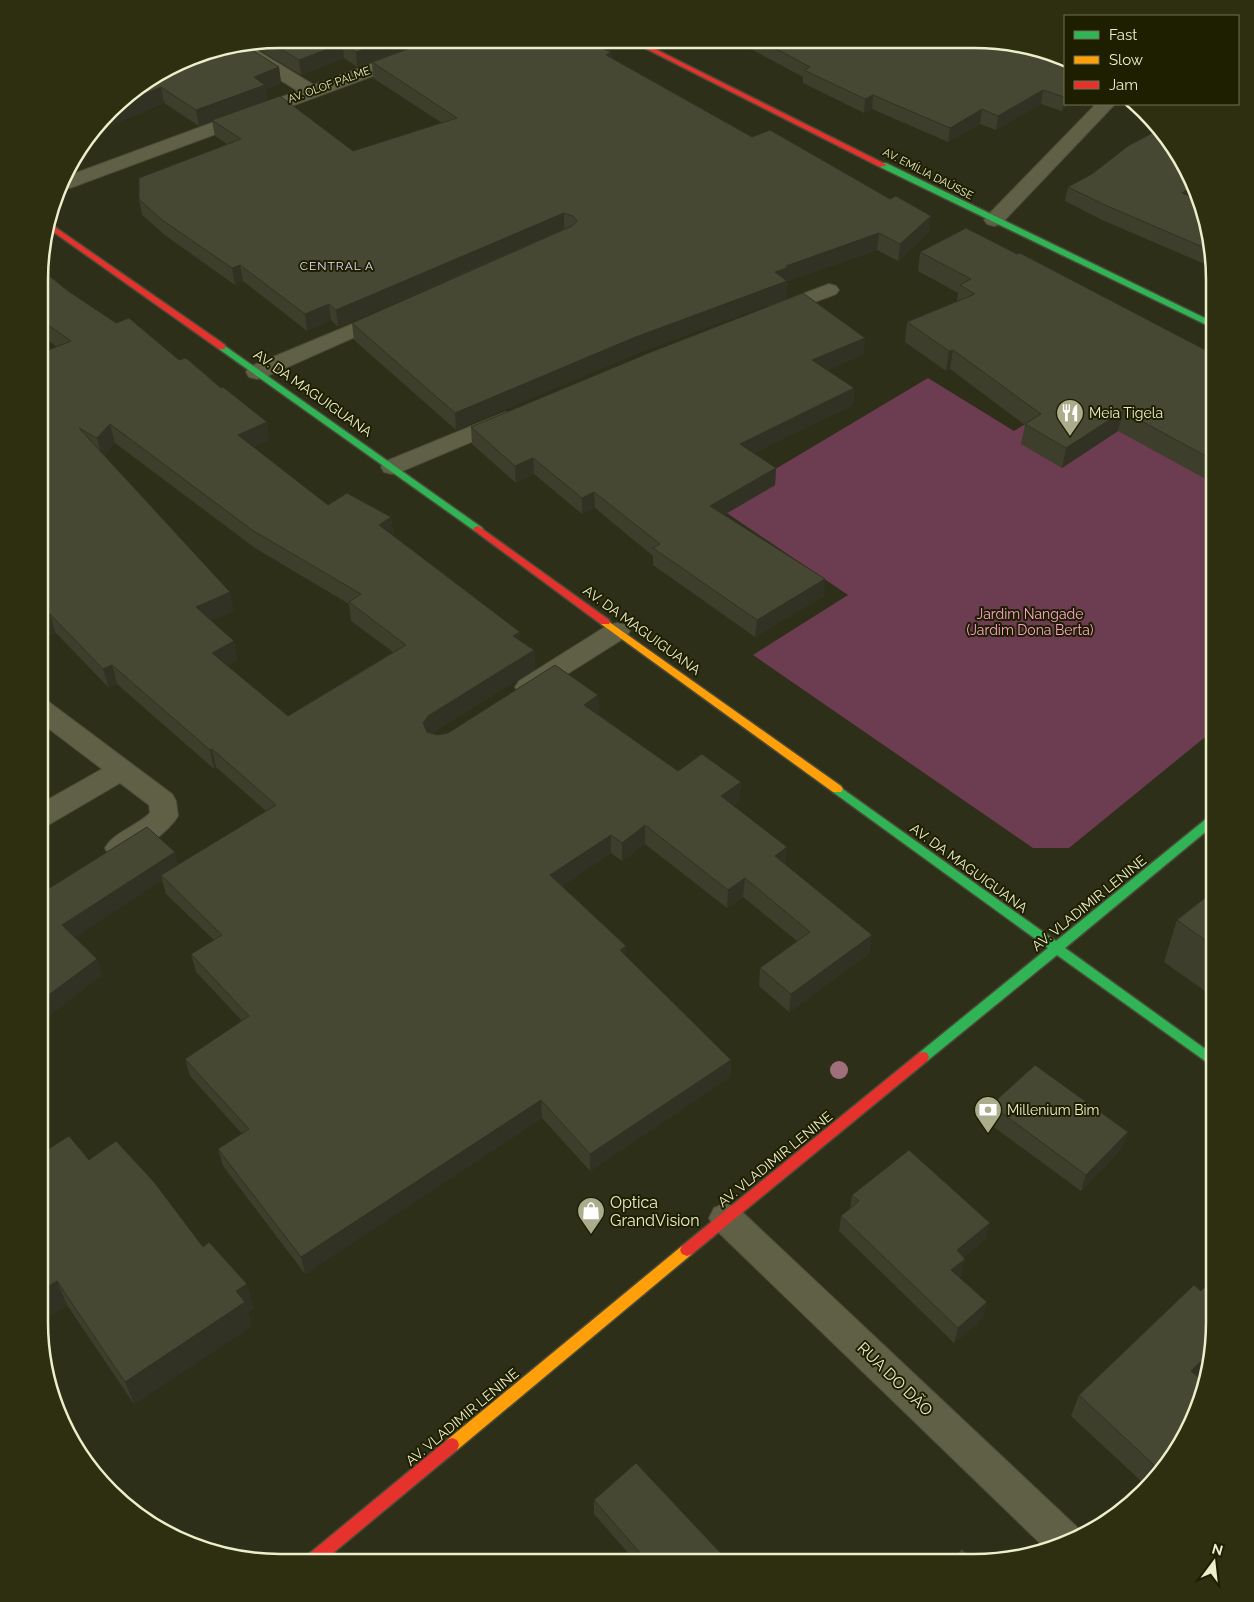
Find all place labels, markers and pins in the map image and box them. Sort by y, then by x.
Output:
restaurant icon: Meia Tigela [1055,398,1085,437]
place label: Meia Tigela [1089,405,1163,421]
bank icon: Millenium Bim [973,1095,1003,1134]
place label: Millenium Bim [1007,1102,1099,1118]
place label: Optica GrandVision [610,1193,699,1230]
shop icon: Optica GrandVision [576,1196,606,1235]

